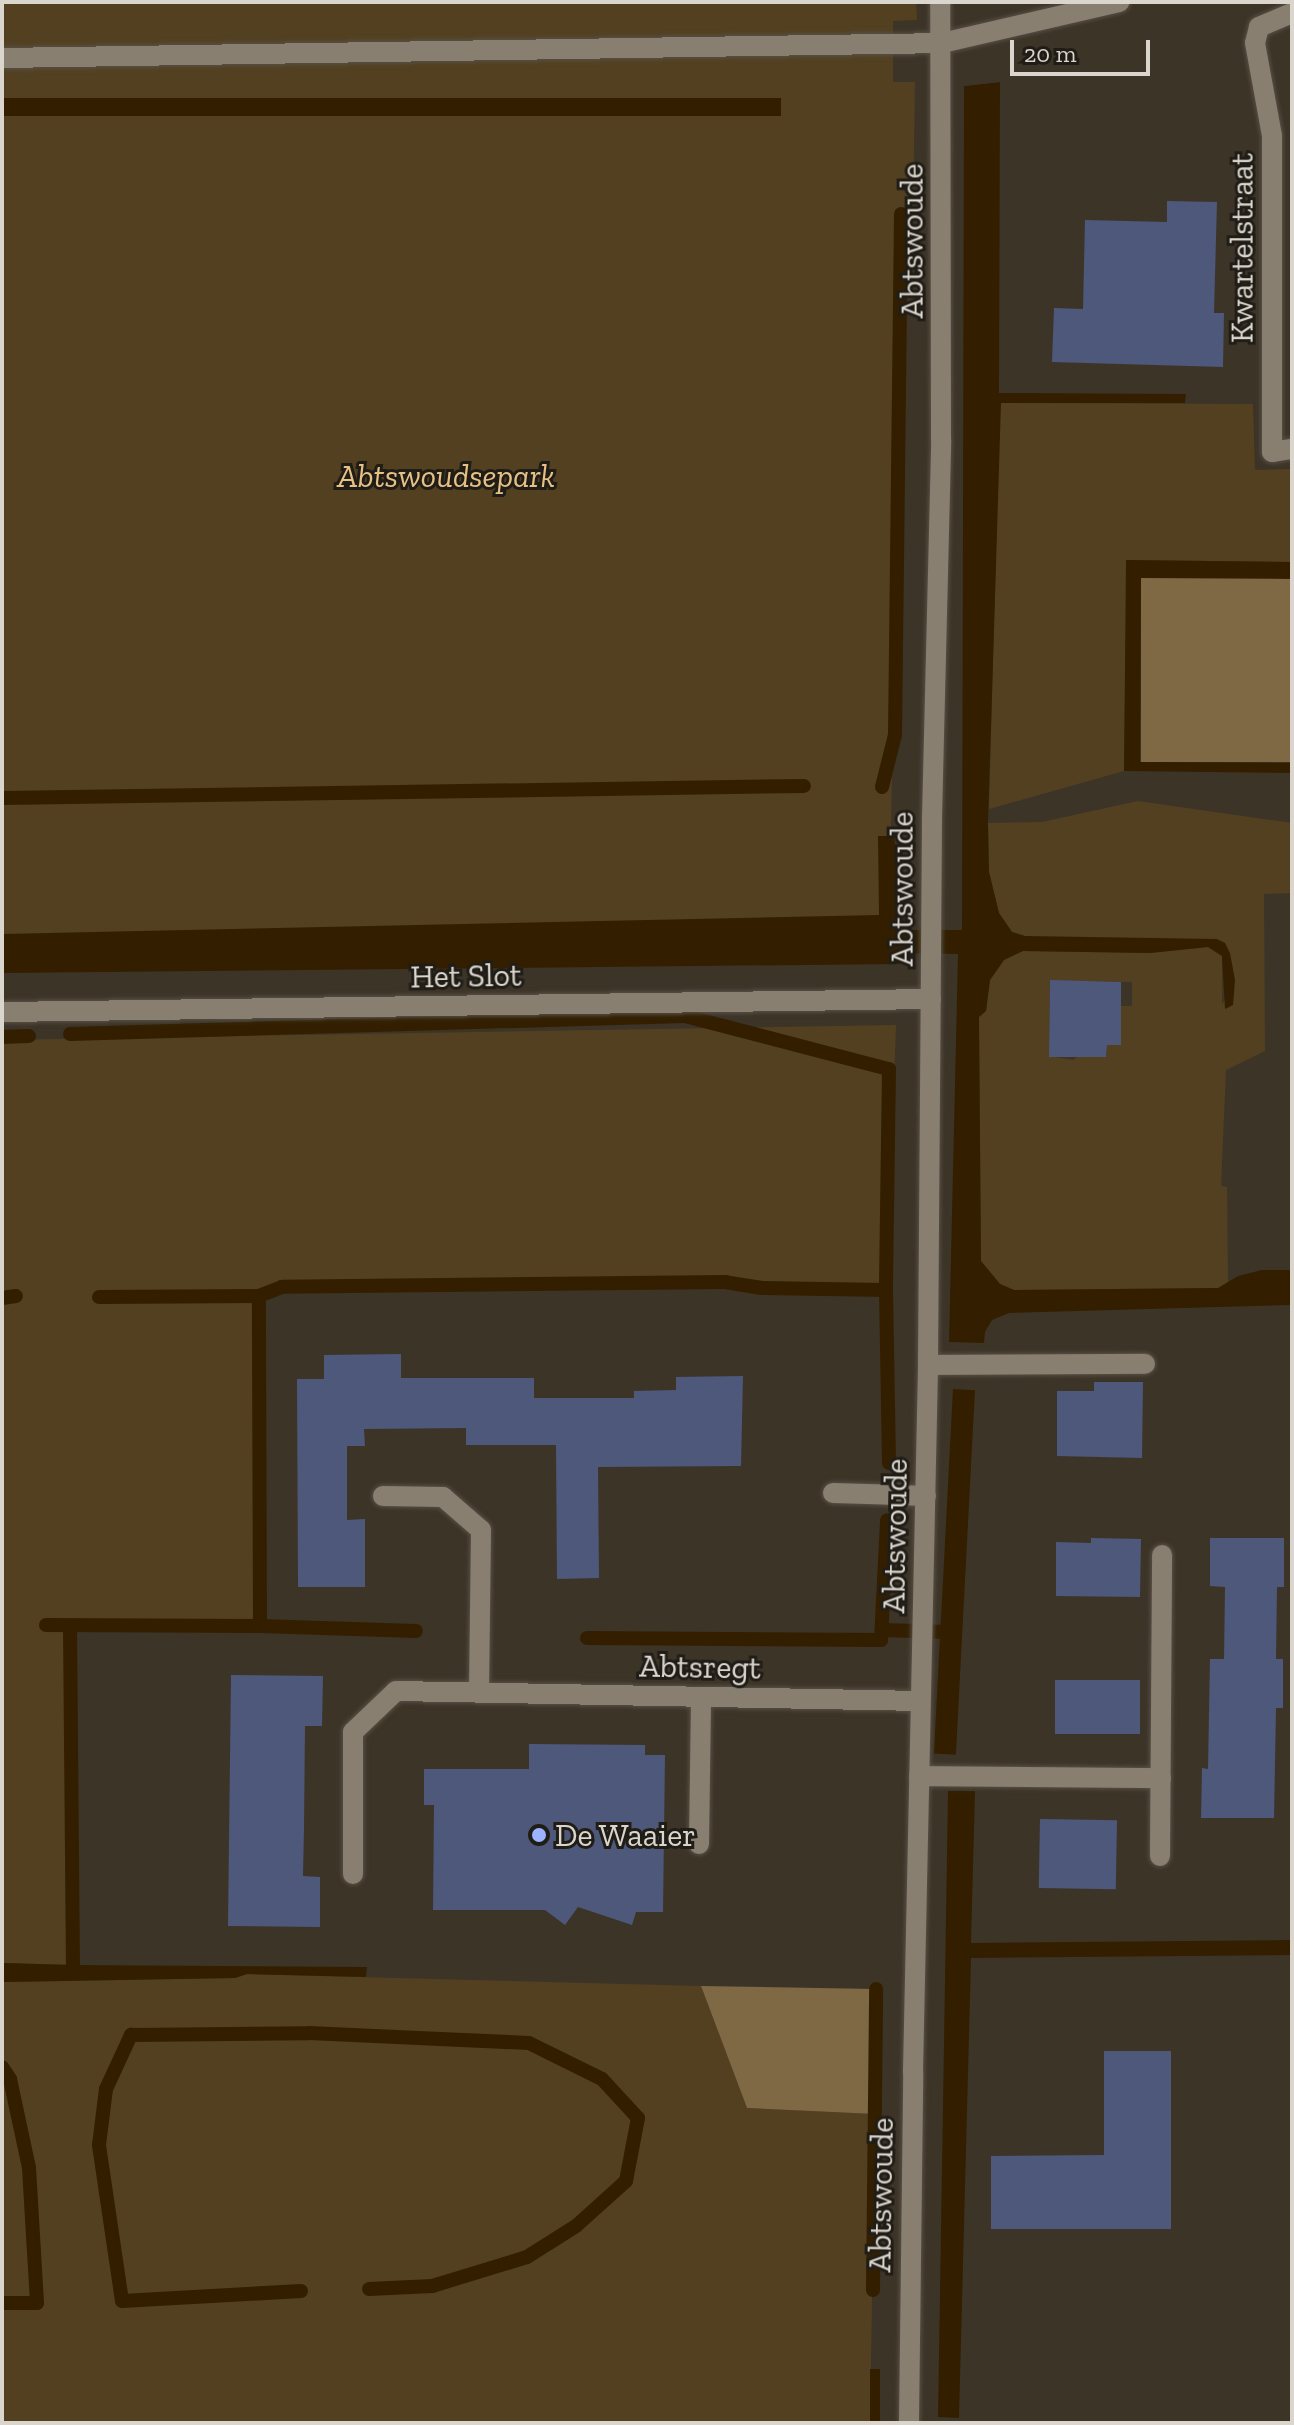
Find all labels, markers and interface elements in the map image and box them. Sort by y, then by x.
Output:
scale bar [1014,24,1154,74]
text: 20 m [1024,39,1076,68]
street label: Kwartelstraat [1223,153,1261,343]
street label: Abtswoude [893,164,931,318]
park label: Abtswoudsepark [337,457,555,495]
street label: Abtswoude [883,812,921,966]
street label: Het Slot [410,956,522,996]
street label: Abtswoude [874,1458,916,1614]
street label: Abtsregt [639,1647,761,1687]
place label: De Waaier [555,1816,697,1854]
marker: De Waaier [530,1826,548,1844]
street label: Abtswoude [860,2117,902,2273]

